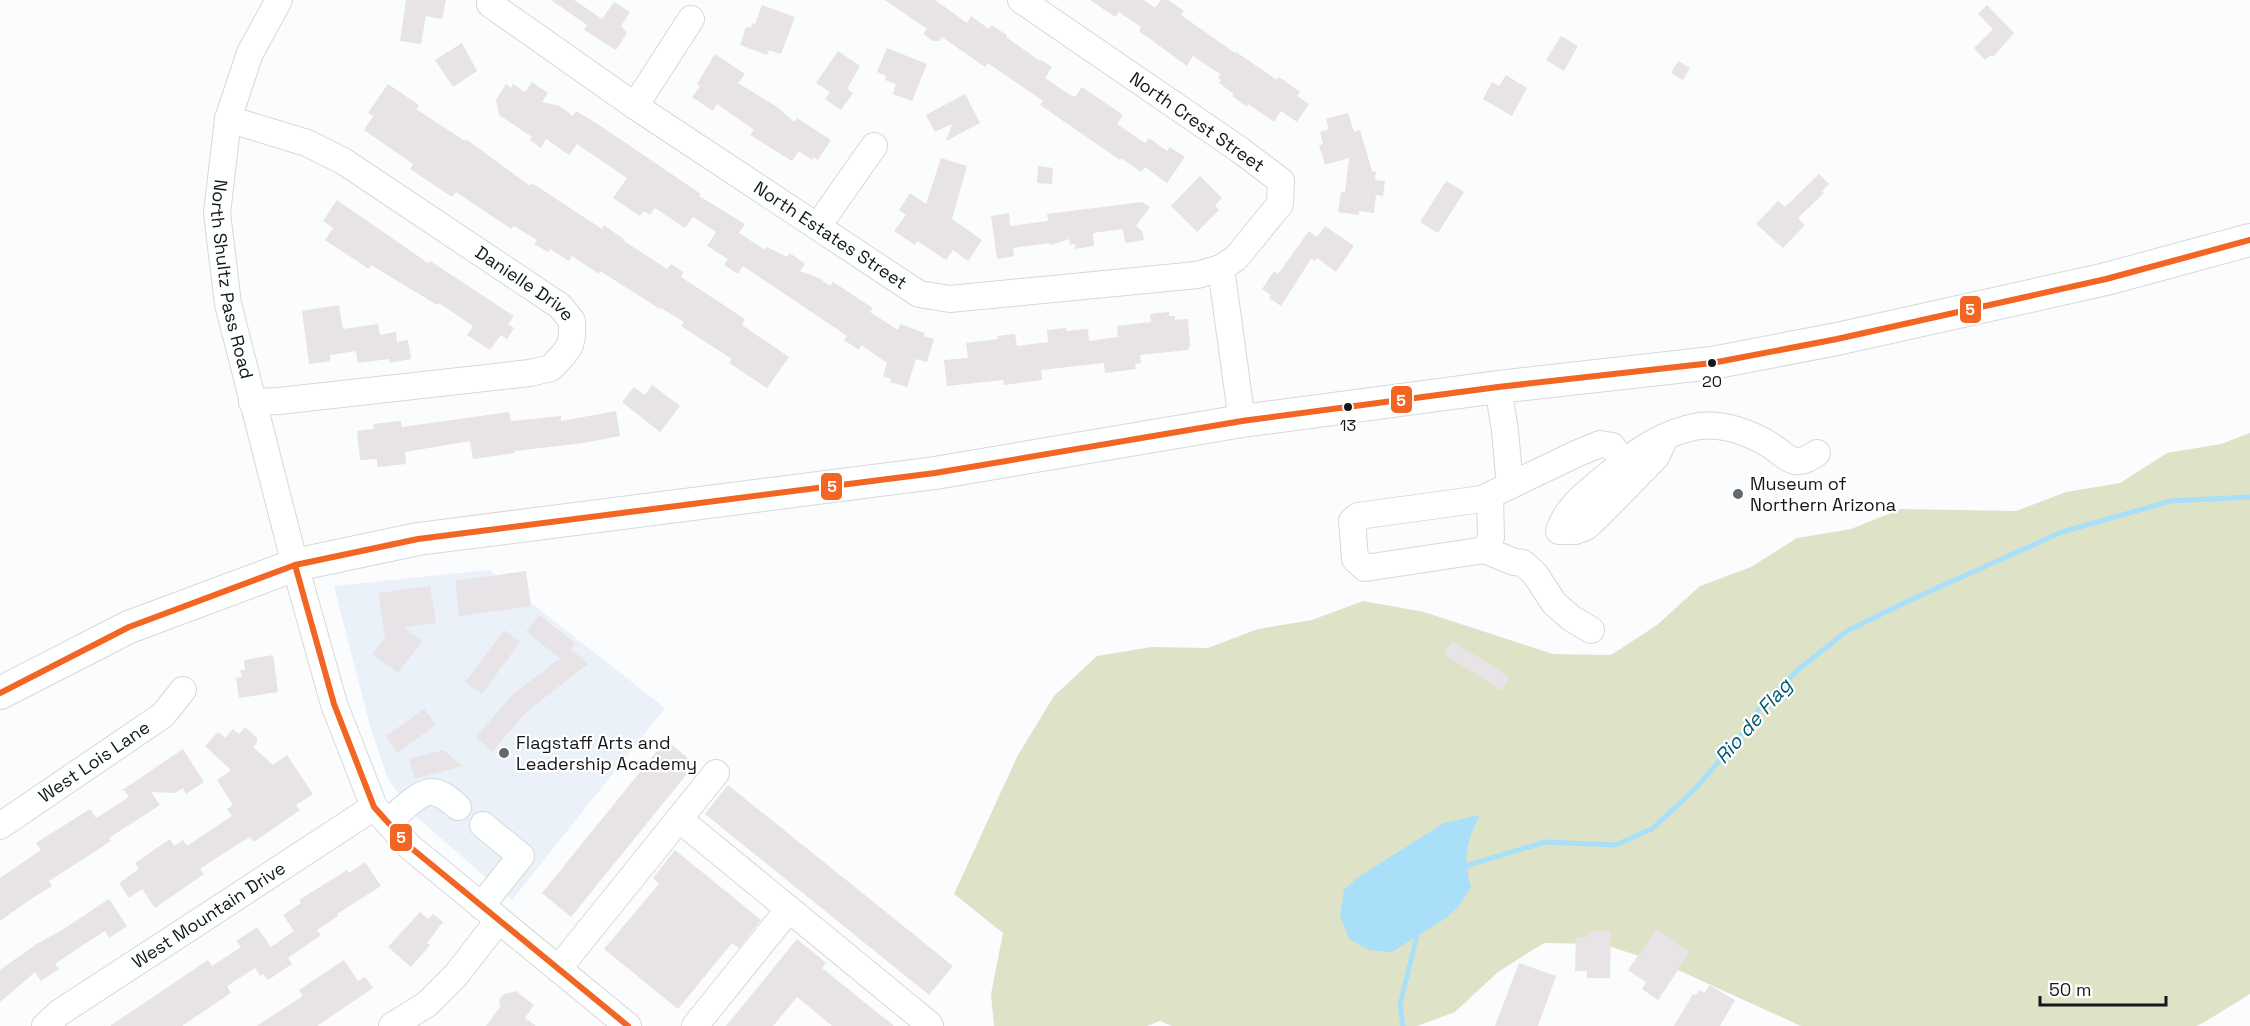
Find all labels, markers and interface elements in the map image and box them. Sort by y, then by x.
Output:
street label: North Crest Street [1125,66,1269,177]
street label: North Estates Street [750,176,912,294]
street label: North Shultz Pass Road [206,178,259,381]
street label: Danielle Drive [471,241,579,325]
line badge: 5 [1959,295,1982,324]
text: 5 [1965,299,1975,320]
marker: 20 [1706,357,1718,369]
place label: 20 [1702,371,1722,392]
line badge: 5 [1390,385,1413,414]
text: 5 [1396,390,1406,411]
marker: 13 [1342,401,1354,413]
place label: 13 [1340,415,1356,436]
line badge: 5 [820,472,843,501]
place label: Museum of Northern Arizona [1750,472,1896,516]
text: 5 [827,476,837,497]
marker: Museum of Northern Arizona [1731,487,1745,501]
water label: Rio de Flag [1709,672,1798,769]
street label: West Lois Lane [34,715,154,807]
place label: Flagstaff Arts and Leadership Academy [516,731,697,775]
marker: Flagstaff Arts and Leadership Academy [497,746,511,760]
line badge: 5 [389,823,413,852]
text: 5 [396,827,406,848]
street label: West Mountain Drive [127,856,290,973]
scale bar [2040,969,2166,1007]
text: 50 m [2049,978,2091,1001]

